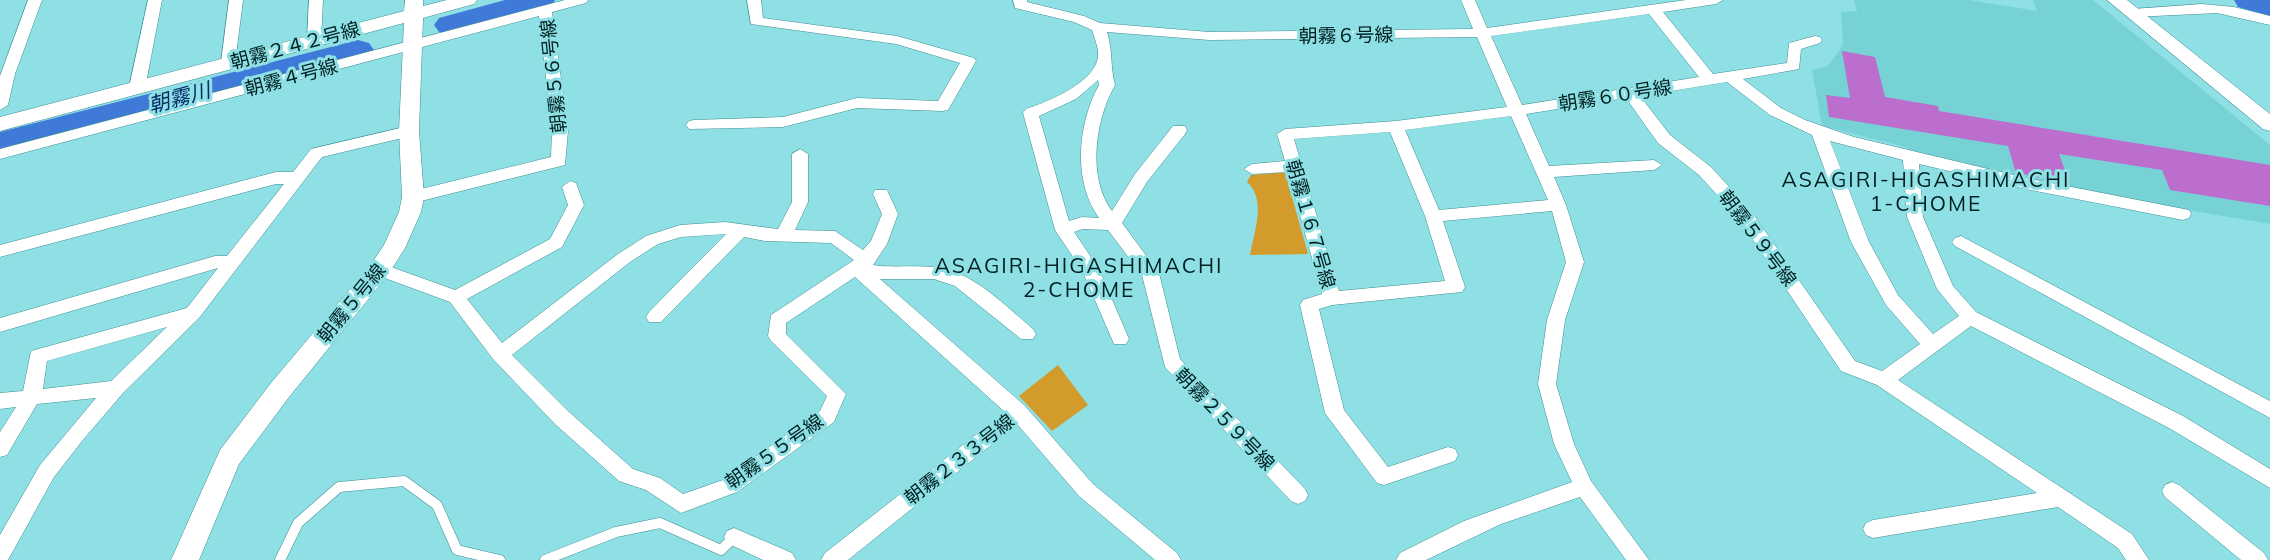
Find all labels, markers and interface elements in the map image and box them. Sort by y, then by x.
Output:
street label: 朝霧２４２号線 [228,16,362,74]
street label: 朝霧５６号線 [535,18,571,134]
street label: 朝霧６号線 [1298,22,1394,48]
street label: 朝霧４号線 [242,53,340,101]
street label: 朝霧６０号線 [1557,74,1673,116]
water label: 朝霧川 [145,76,215,118]
street label: 朝霧１６７号線 [1281,157,1341,291]
district label: ASAGIRI-HIGASHIMACHI 1-CHOME [1781,166,2071,216]
street label: 朝霧５９号線 [1714,185,1802,291]
district label: ASAGIRI-HIGASHIMACHI 2-CHOME [934,252,1224,302]
street label: 朝霧５号線 [312,259,390,347]
street label: 朝霧２５９号線 [1170,363,1280,475]
street label: 朝霧５５号線 [720,408,828,494]
street label: 朝霧２３３号線 [899,409,1019,509]

